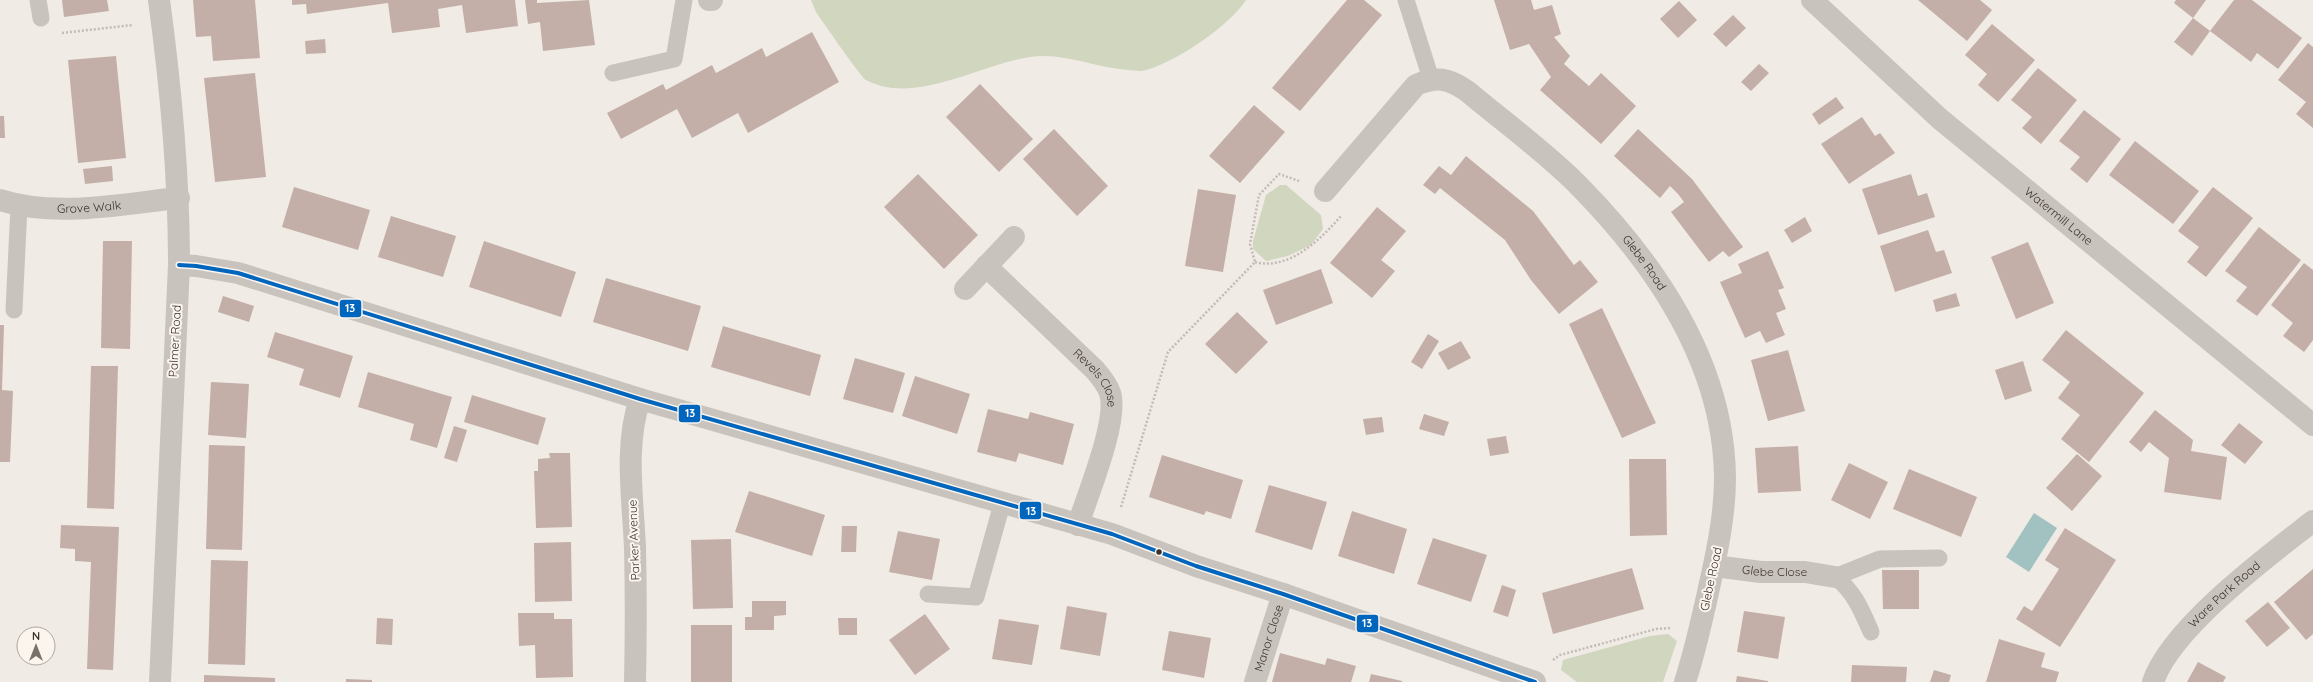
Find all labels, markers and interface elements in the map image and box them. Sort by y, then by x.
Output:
street label: Watermill Lane [2022,183,2096,248]
street label: Grove Walk [57,197,122,216]
street label: Glebe Road [1619,232,1670,293]
line badge: 13 [339,299,362,318]
text: 13 [345,301,355,315]
street label: Palmer Road [165,304,184,378]
street label: Revels Close [1070,345,1120,408]
line badge: 13 [678,404,701,423]
text: 13 [685,406,695,420]
street label: Parker Avenue [625,499,642,581]
line badge: 13 [1019,501,1042,520]
text: 13 [1026,504,1036,518]
street label: Glebe Road [1696,546,1725,612]
unlabelled marker [1154,547,1164,557]
street label: Ware Park Road [2185,558,2263,631]
street label: Glebe Close [1741,562,1807,579]
street label: Manor Close [1251,602,1286,673]
line badge: 13 [1356,614,1379,633]
text: 13 [1362,616,1372,630]
north arrow [16,626,56,666]
text: N [32,629,40,643]

